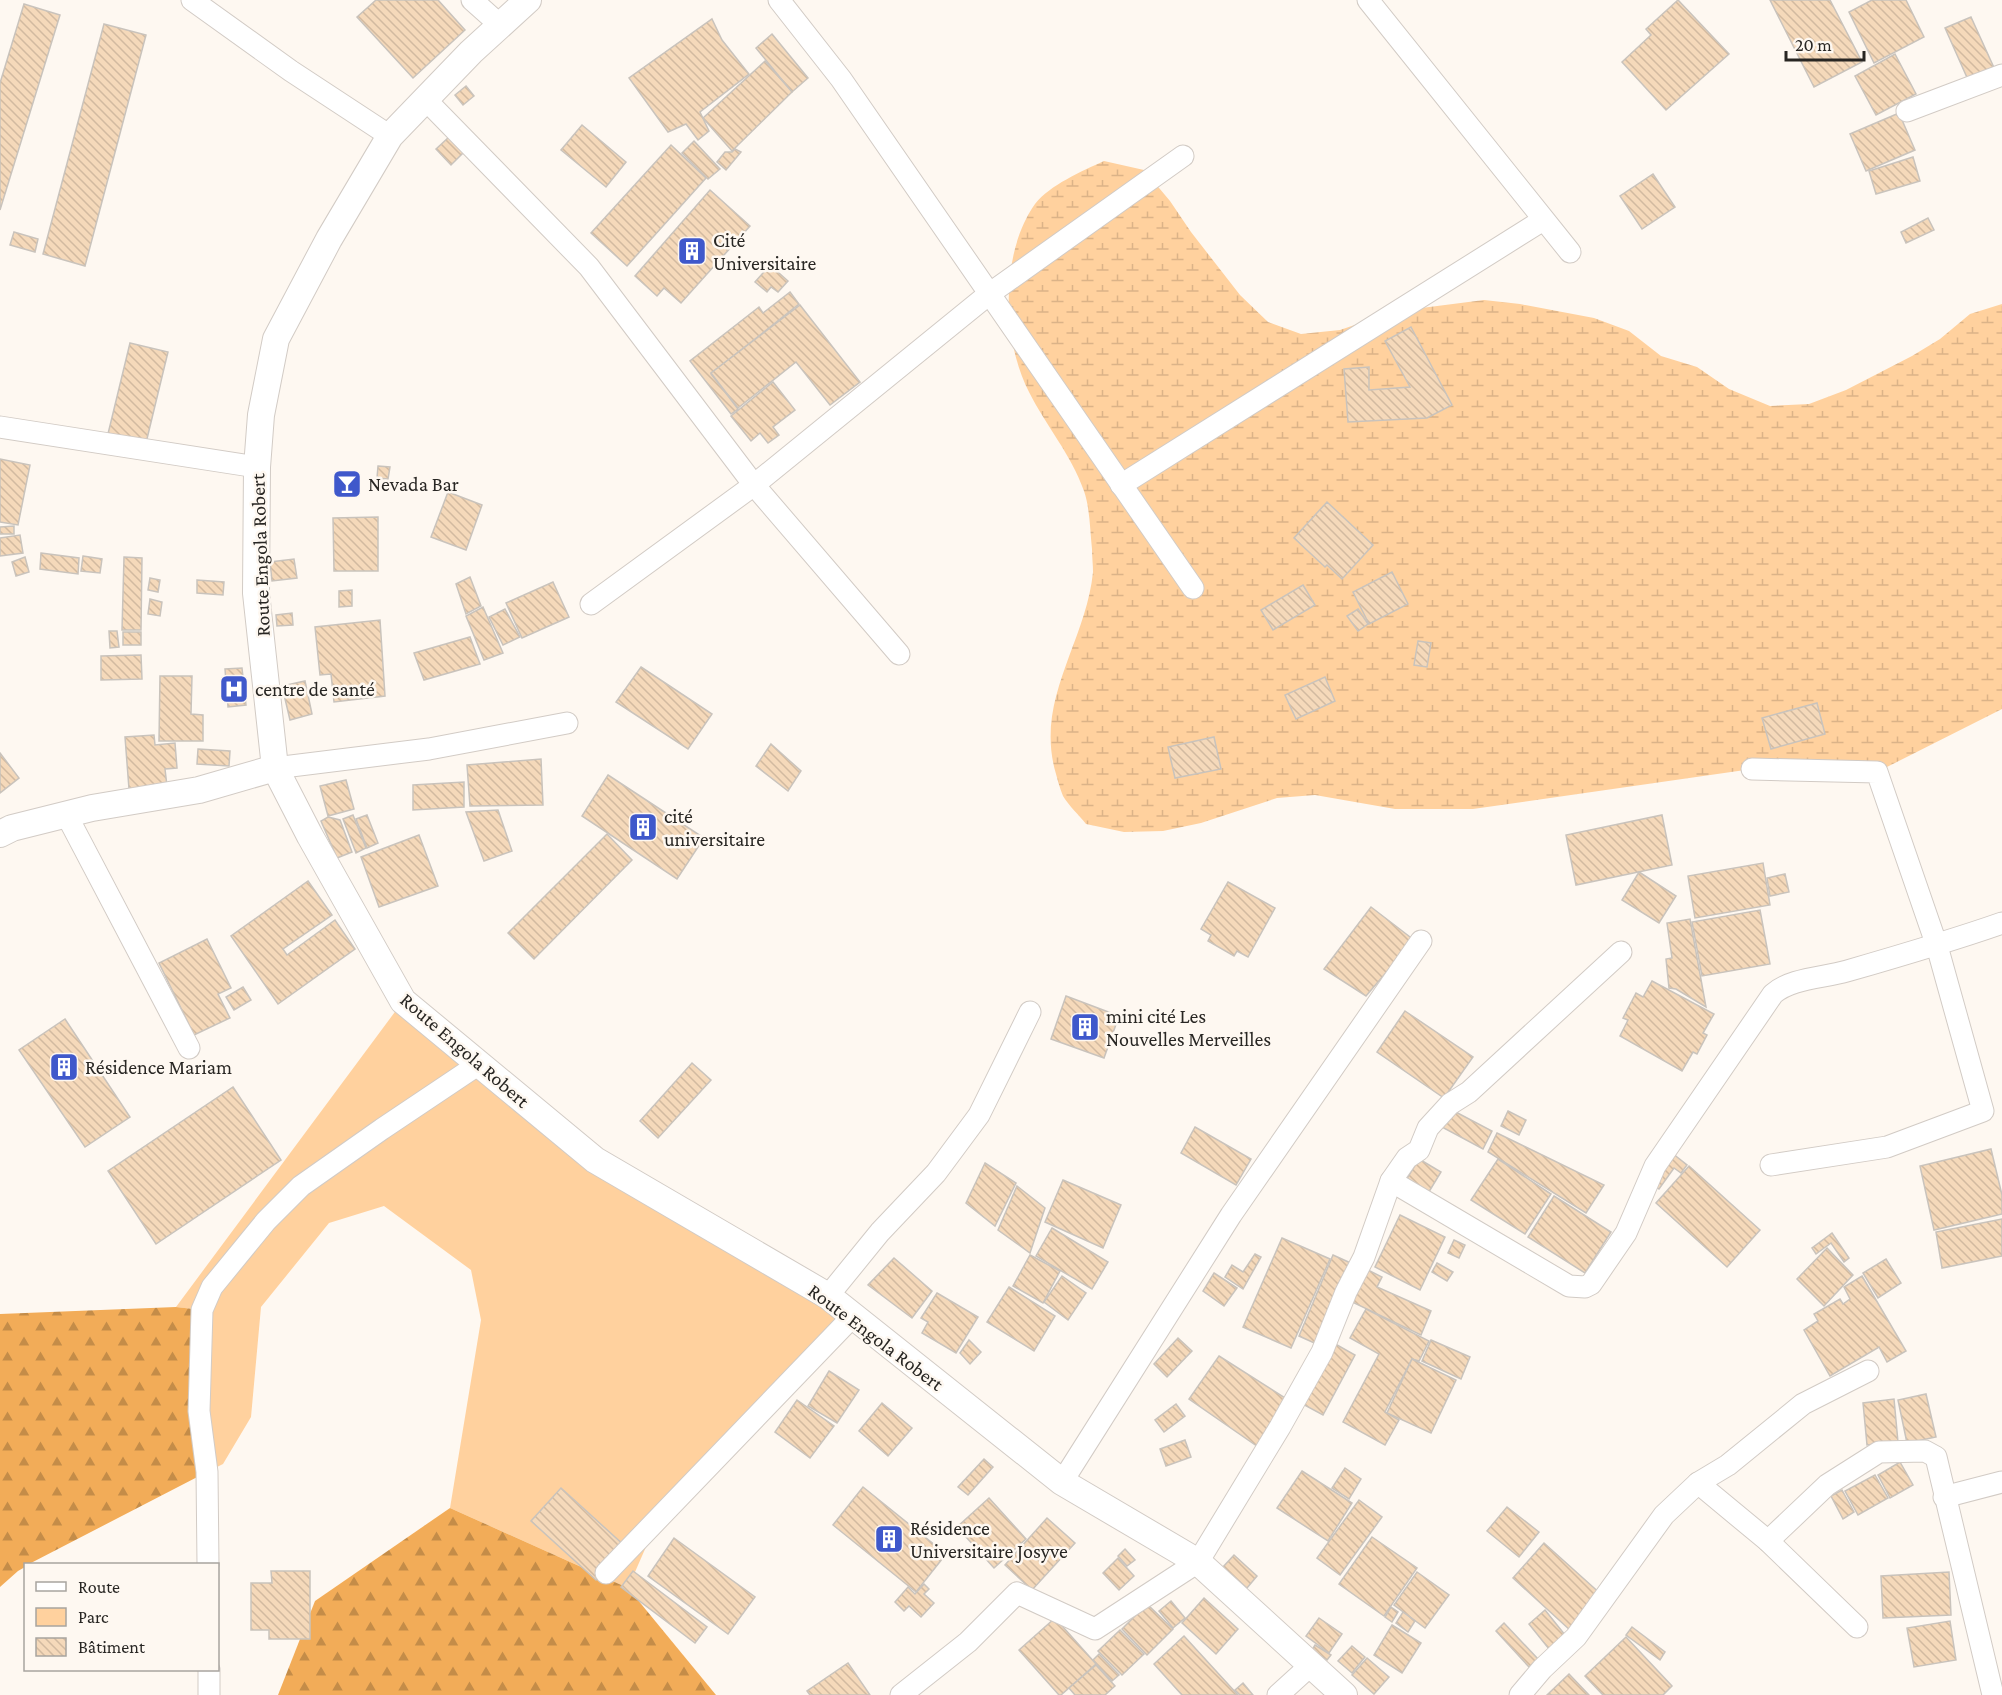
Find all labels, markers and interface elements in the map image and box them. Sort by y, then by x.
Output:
scale bar [1786,24,1864,62]
text: 20 m [1795,35,1832,55]
place label: Cité Universitaire [713,229,817,274]
building icon: Cité Universitaire [676,235,708,267]
bar icon: Nevada Bar [331,468,363,500]
street label: Route Engola Robert [246,473,275,637]
place label: Nevada Bar [368,473,459,495]
hospital icon: centre de santé [218,673,250,705]
place label: centre de santé [255,678,375,700]
place label: cité universitaire [664,805,765,850]
building icon: cité universitaire [627,811,659,843]
street label: Route Engola Robert [396,988,534,1113]
place label: mini cité Les Nouvelles Merveilles [1106,1005,1271,1050]
building icon: mini cité Les Nouvelles Merveilles [1069,1011,1101,1043]
building icon: Résidence Mariam [48,1051,80,1083]
place label: Résidence Mariam [85,1056,232,1078]
street label: Route Engola Robert [804,1279,948,1396]
place label: Résidence Universitaire Josyve [910,1517,1068,1563]
building icon: Résidence Universitaire Josyve [873,1523,905,1555]
legend [24,1563,219,1671]
text: Route [78,1577,120,1597]
text: Parc [78,1607,109,1627]
text: Bâtiment [78,1637,146,1657]

